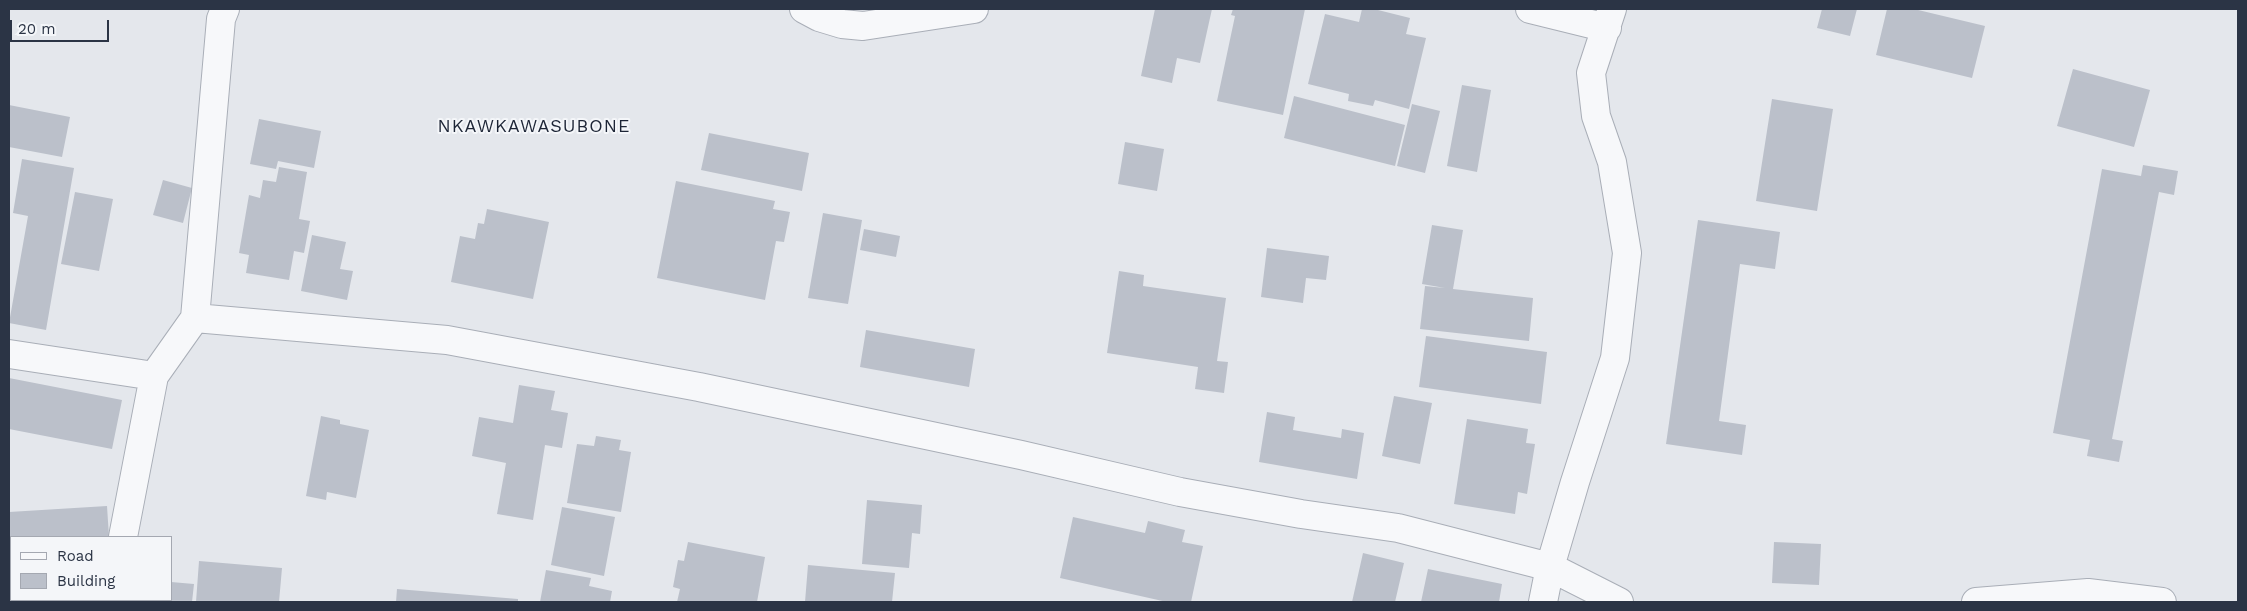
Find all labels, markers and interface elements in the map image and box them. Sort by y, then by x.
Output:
scale bar [12,10,111,42]
text: 20 m [18,20,56,38]
district label: NKAWKAWASUBONE [436,116,632,138]
legend [10,536,172,601]
text: Road [57,547,94,565]
text: Building [57,572,115,590]

